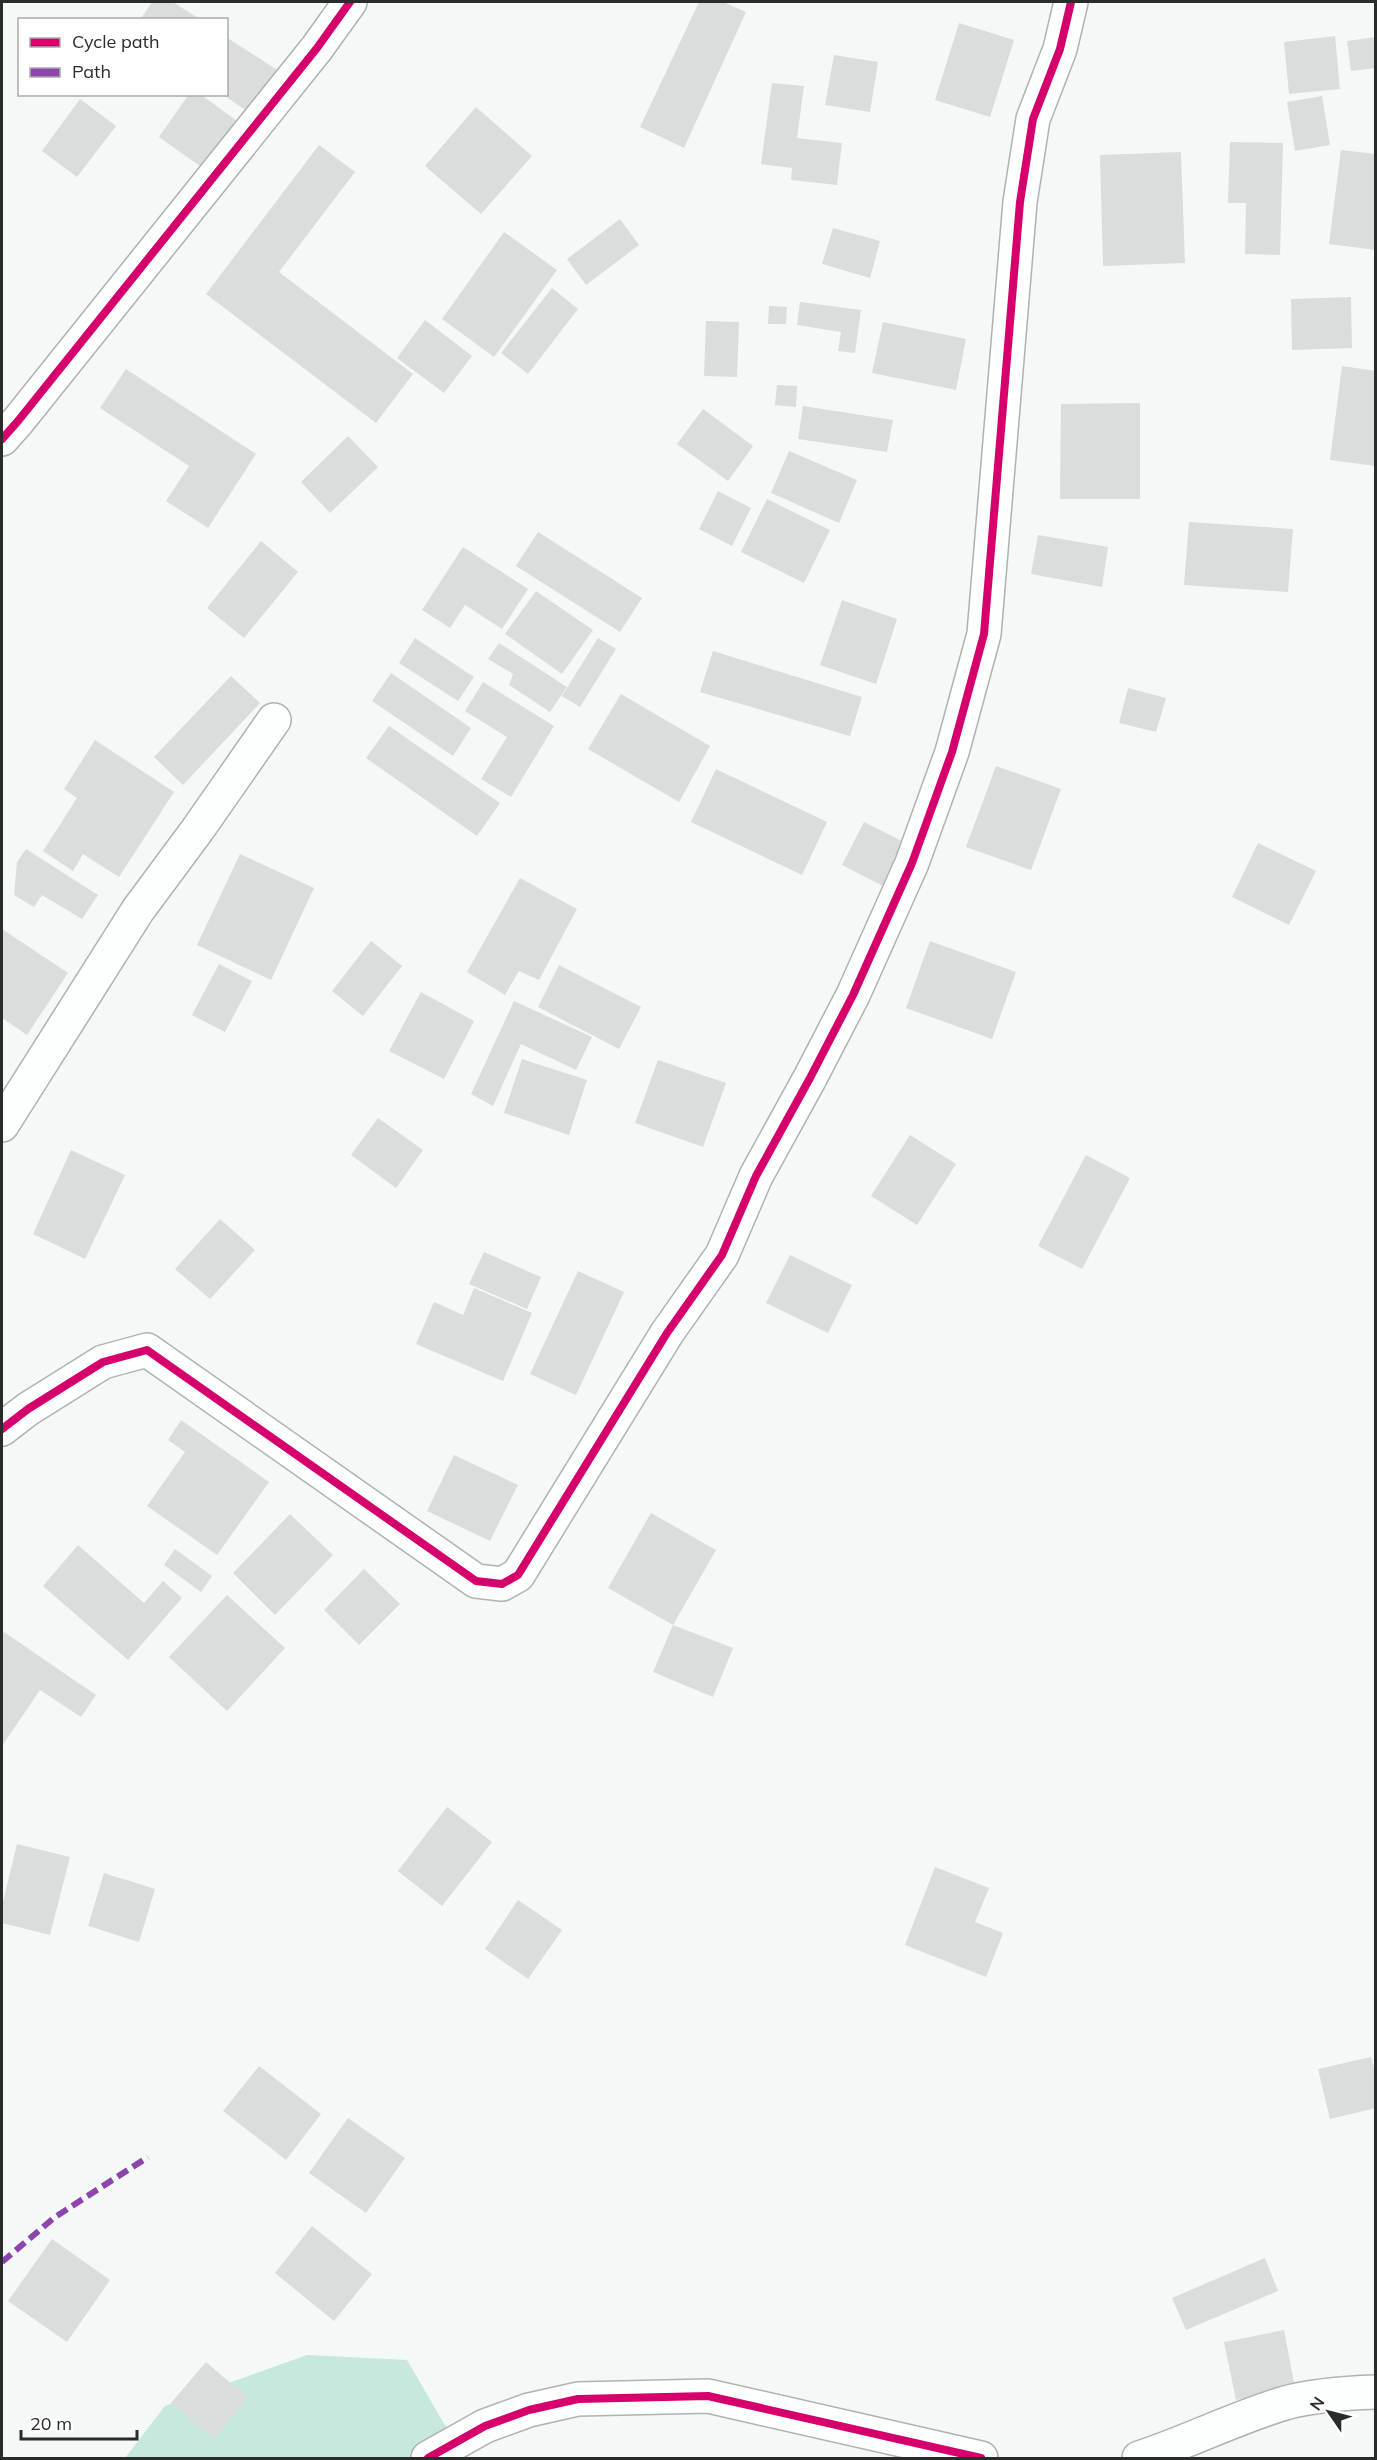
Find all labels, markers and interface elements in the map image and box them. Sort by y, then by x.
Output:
legend [18,18,228,96]
text: Cycle path [72,30,159,53]
text: Path [72,60,111,83]
north arrow [1299,2382,1359,2442]
text: N [1305,2393,1328,2414]
scale bar [21,2403,136,2441]
text: 20 m [30,2412,72,2435]

